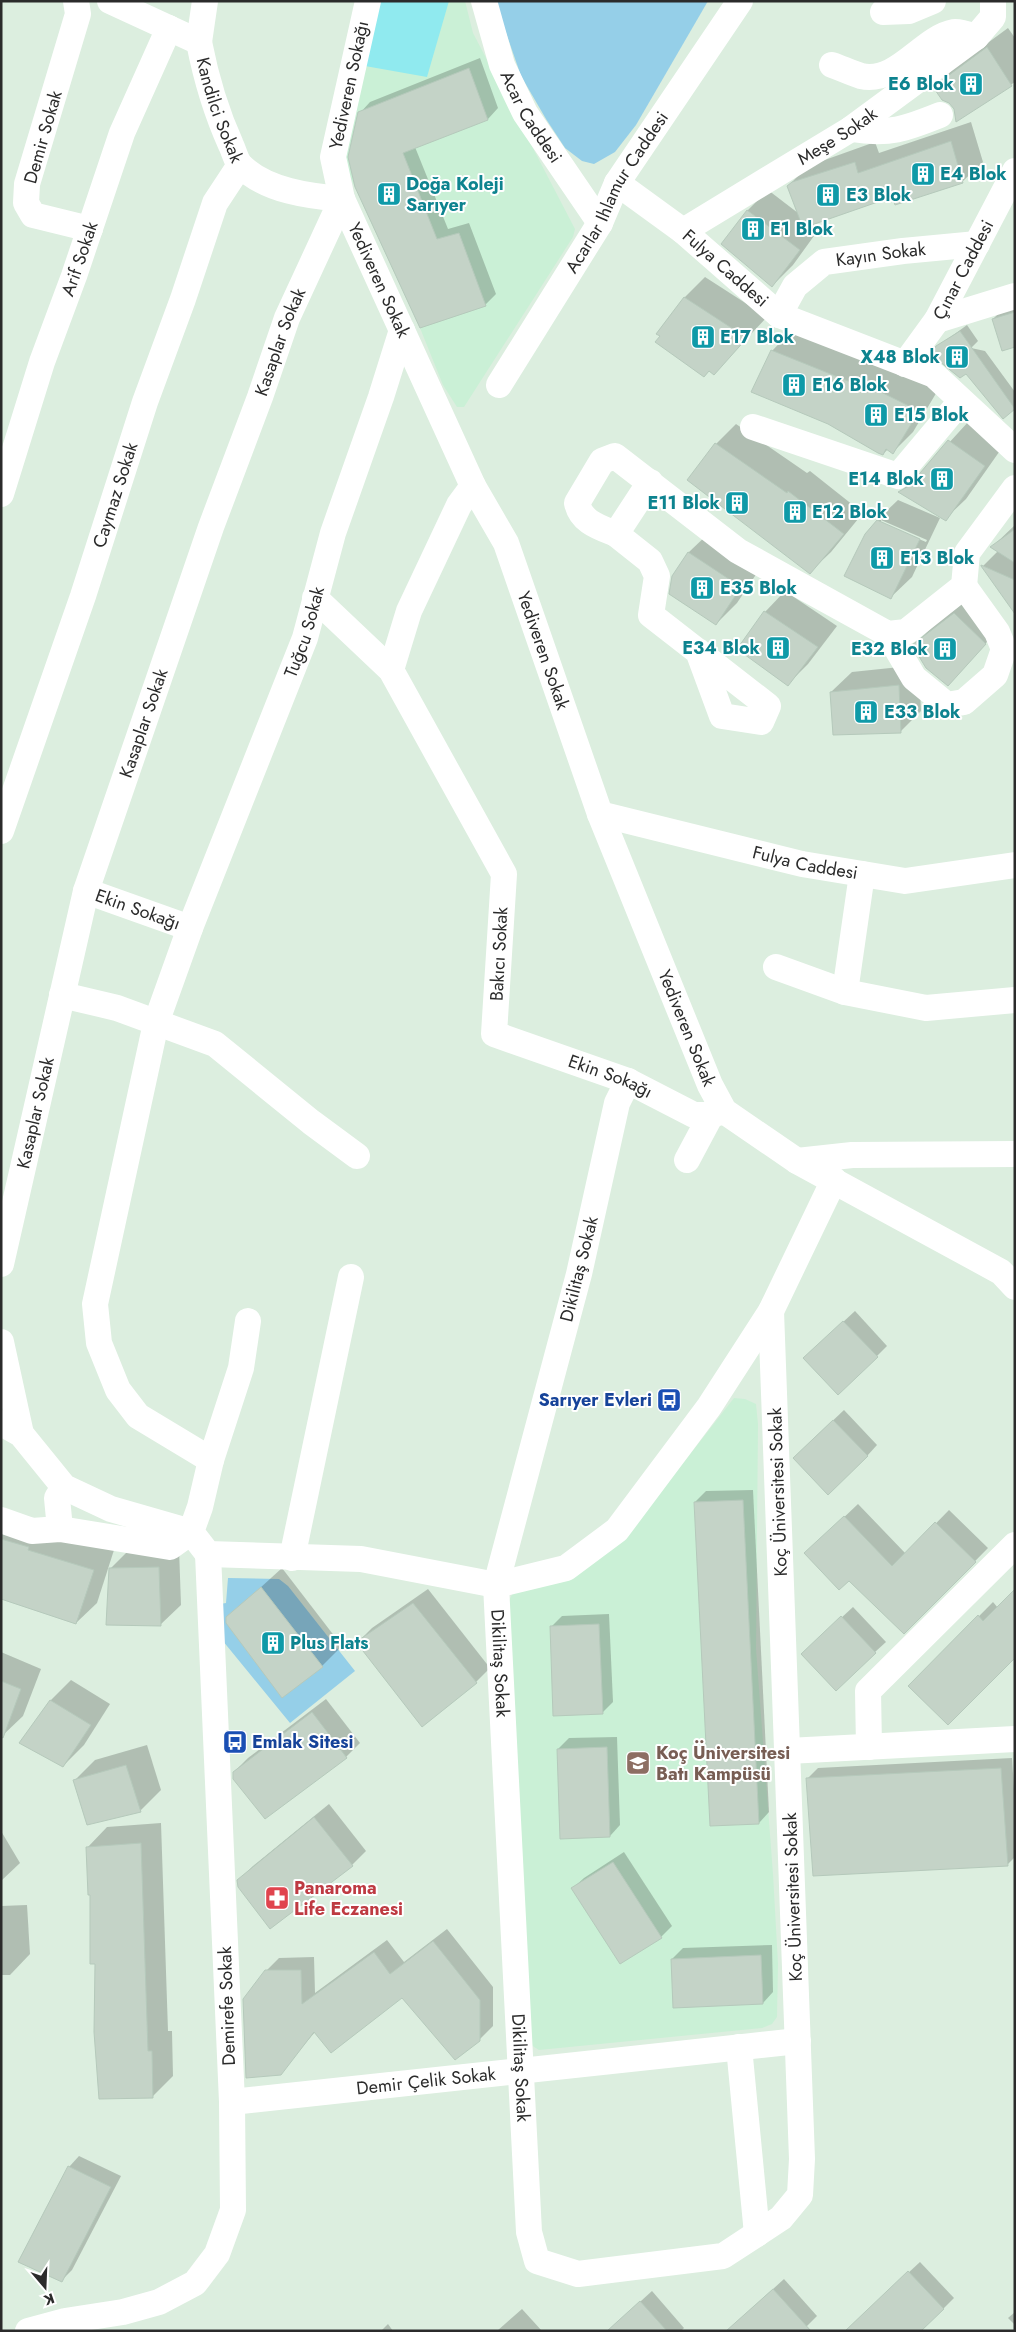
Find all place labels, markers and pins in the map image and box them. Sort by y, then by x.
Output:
place label: E6 Blok [888,71,955,97]
building icon: E6 Blok [958,71,984,97]
building icon: E4 Blok [910,161,936,187]
place label: E4 Blok [940,161,1007,187]
place label: Doğa Koleji Sarıyer [406,171,504,218]
building icon: Doğa Koleji Sarıyer [376,181,402,207]
building icon: E3 Blok [815,182,841,208]
place label: E3 Blok [846,182,912,208]
building icon: E1 Blok [740,216,766,242]
place label: E1 Blok [770,216,834,242]
building icon: E17 Blok [690,324,716,350]
place label: E17 Blok [720,324,795,350]
place label: X48 Blok [861,344,941,370]
building icon: X48 Blok [944,344,970,370]
building icon: E16 Blok [781,372,807,398]
place label: E16 Blok [812,372,888,398]
building icon: E15 Blok [863,402,889,428]
place label: E15 Blok [894,402,969,428]
place label: E14 Blok [848,466,925,492]
building icon: E14 Blok [929,466,955,492]
place label: E11 Blok [648,490,721,516]
building icon: E11 Blok [724,490,750,516]
building icon: E12 Blok [782,499,808,525]
place label: E12 Blok [812,499,888,525]
building icon: E13 Blok [869,545,895,571]
place label: E13 Blok [900,545,975,571]
building icon: E35 Blok [689,575,715,601]
place label: E35 Blok [720,575,797,601]
place label: E34 Blok [682,635,761,661]
building icon: E34 Blok [765,635,791,661]
place label: E32 Blok [851,636,929,662]
building icon: E32 Blok [932,636,958,662]
building icon: E33 Blok [853,699,879,725]
place label: E33 Blok [884,699,961,725]
place label: Sarıyer Evleri [539,1387,652,1413]
bus stop icon: Sarıyer Evleri [656,1387,682,1413]
building icon: Plus Flats [260,1630,286,1656]
place label: Plus Flats [290,1630,368,1656]
bus stop icon: Emlak Sitesi [222,1729,248,1755]
place label: Emlak Sitesi [252,1729,353,1755]
place label: Koç Üniversitesi Batı Kampüsü [656,1740,790,1787]
school or university icon: Koç Üniversitesi Batı Kampüsü [625,1750,651,1776]
place label: Panaroma Life Eczanesi [294,1875,403,1922]
pharmacy icon: Panaroma Life Eczanesi [264,1885,290,1911]

